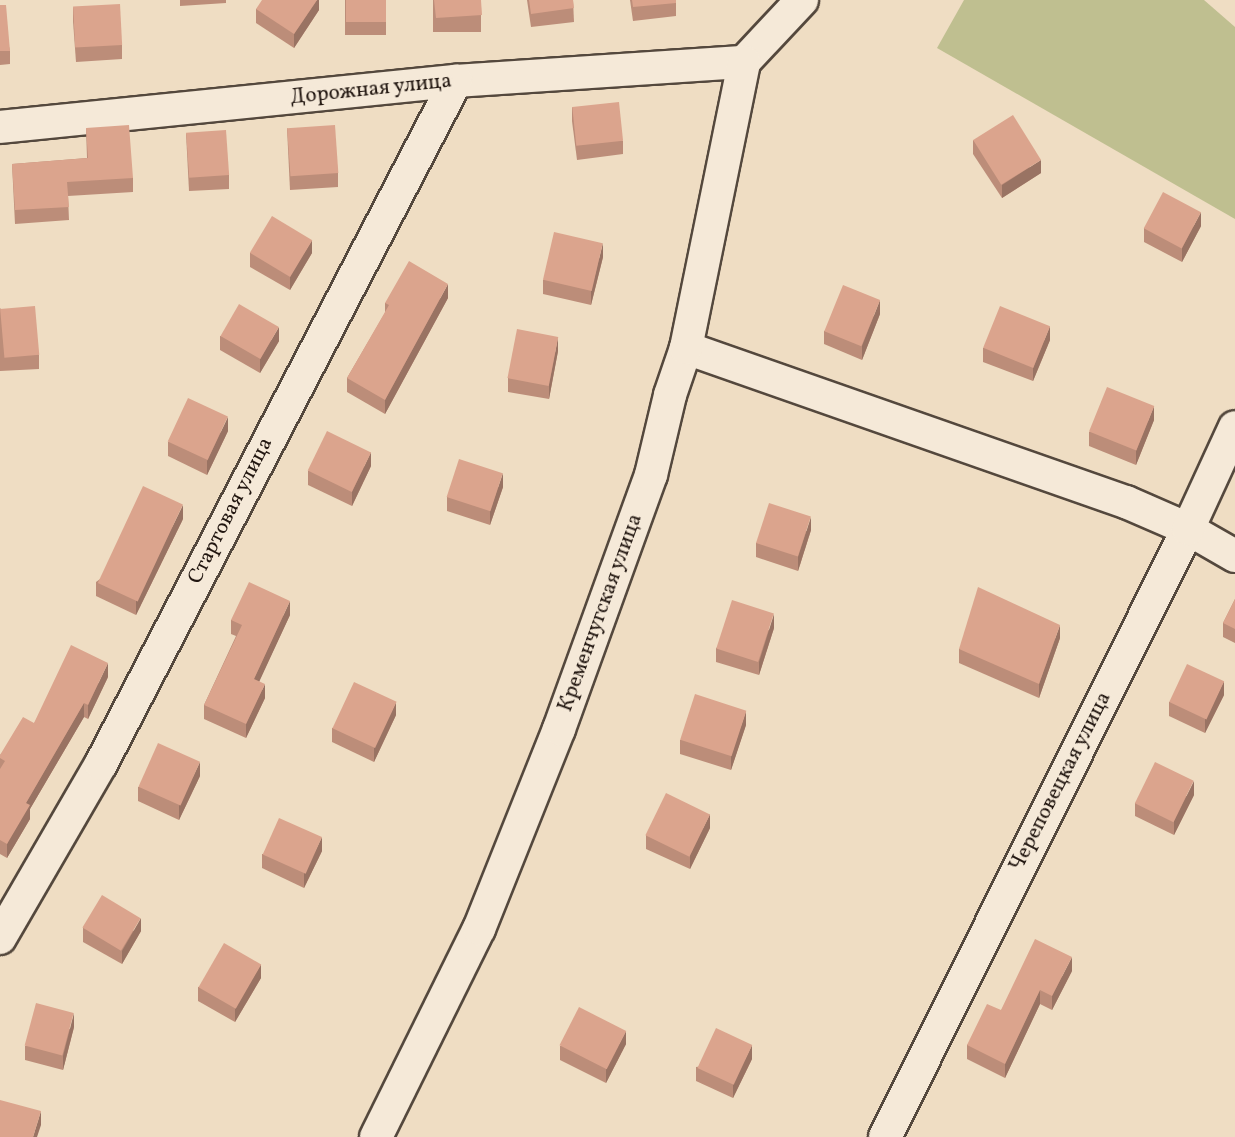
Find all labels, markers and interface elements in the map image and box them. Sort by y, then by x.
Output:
street label: Дорожная улица [289,69,453,111]
street label: Стартовая улица [183,433,279,589]
street label: Кременчугская улица [553,510,649,716]
street label: Череповецкая улица [1005,688,1117,876]

